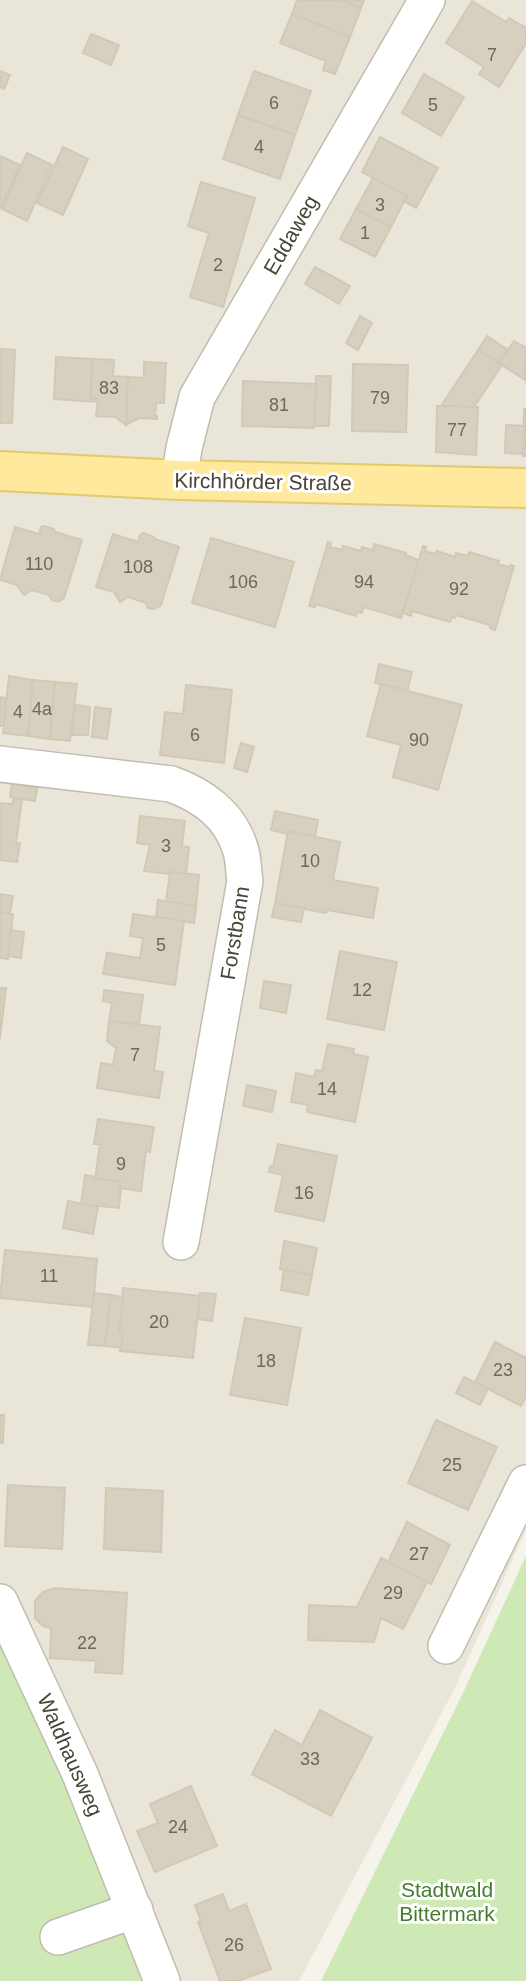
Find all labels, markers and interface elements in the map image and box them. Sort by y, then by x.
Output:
house number: 7 [487,45,497,65]
house number: 6 [269,93,279,113]
house number: 5 [428,95,438,115]
house number: 4 [254,137,264,157]
street label: Eddaweg [259,191,322,278]
house number: 3 [375,195,385,215]
house number: 1 [360,223,370,243]
house number: 2 [213,255,223,275]
house number: 83 [99,378,119,398]
house number: 79 [370,388,390,408]
house number: 81 [269,395,289,415]
house number: 77 [447,420,467,440]
street label: Kirchhörder Straße [174,468,352,495]
house number: 110 [25,554,53,574]
house number: 108 [123,557,153,577]
house number: 106 [228,572,258,592]
house number: 94 [354,572,374,592]
house number: 92 [449,579,469,599]
house number: 4a [32,699,53,719]
house number: 4 [13,702,23,722]
house number: 6 [190,725,200,745]
house number: 90 [409,730,429,750]
house number: 3 [161,836,171,856]
house number: 10 [300,851,320,871]
street label: Forstbann [216,884,253,981]
house number: 5 [156,935,166,955]
house number: 12 [352,980,372,1000]
house number: 7 [130,1045,140,1065]
house number: 14 [317,1079,337,1099]
house number: 9 [116,1154,126,1174]
house number: 16 [294,1183,314,1203]
house number: 11 [40,1266,58,1286]
house number: 20 [149,1312,169,1332]
house number: 18 [256,1351,276,1371]
house number: 23 [493,1360,513,1380]
house number: 25 [442,1455,462,1475]
house number: 27 [409,1544,429,1564]
house number: 29 [383,1583,403,1603]
house number: 22 [77,1633,97,1653]
street label: Waldhausweg [33,1690,108,1819]
house number: 33 [300,1749,320,1769]
house number: 24 [168,1817,188,1837]
park label: Stadtwald Bittermark [399,1878,495,1925]
house number: 26 [224,1935,244,1955]

